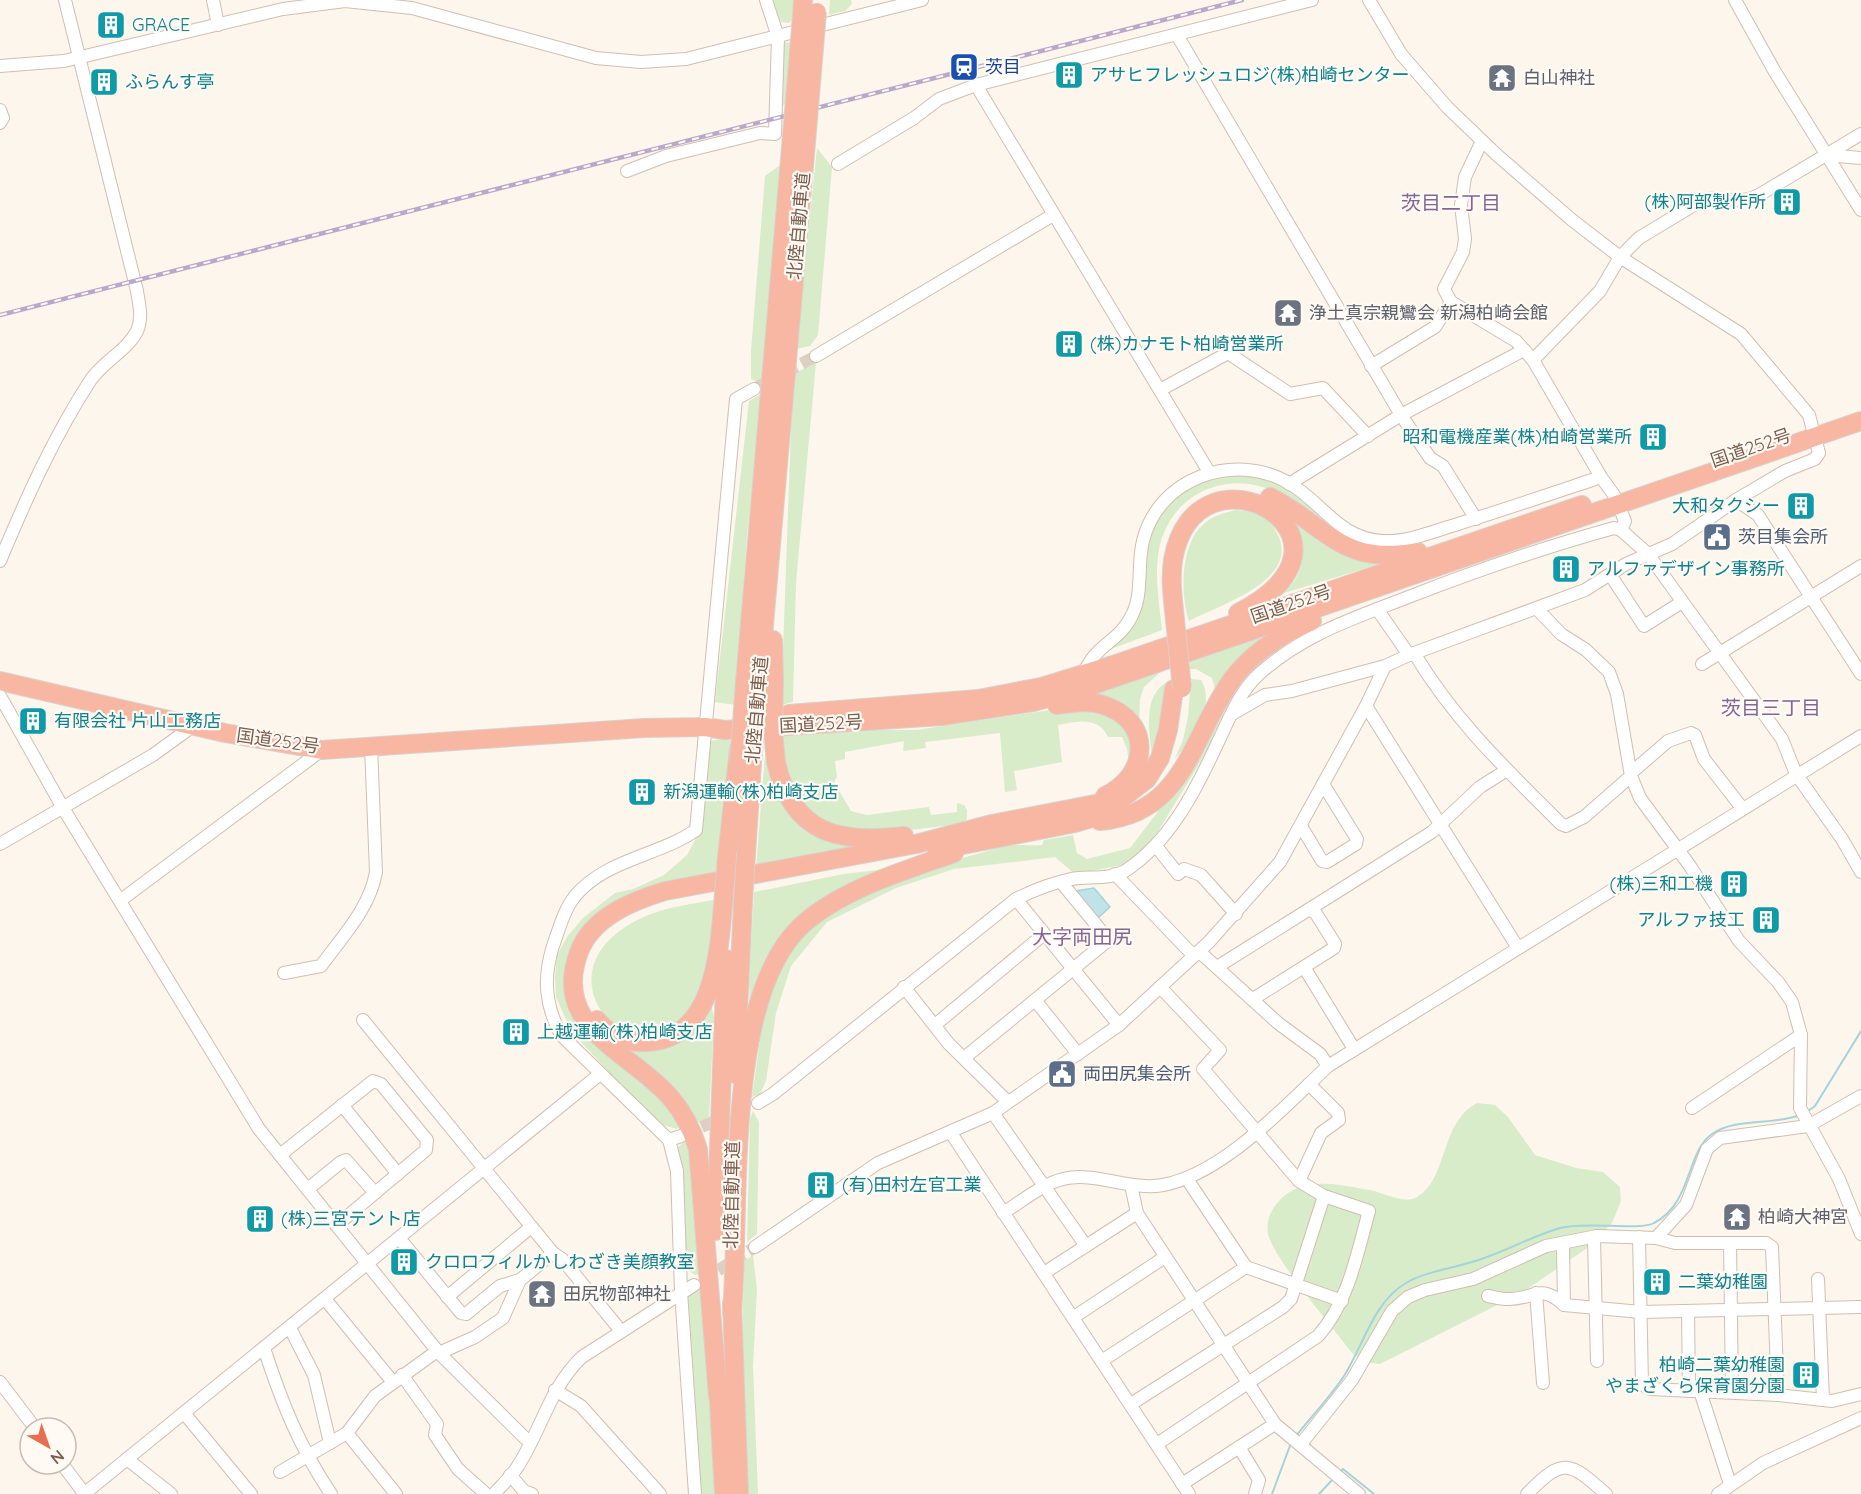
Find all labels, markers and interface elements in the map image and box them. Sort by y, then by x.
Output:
building icon: GRACE [95,9,127,41]
place label: GRACE [132,13,190,36]
station icon: 茨目 [948,51,980,83]
place label: 茨目 [985,55,1021,78]
building icon: アサヒフレッシュロジ(株)柏崎センター [1053,59,1085,91]
temple icon: 白山神社 [1486,62,1518,94]
place label: アサヒフレッシュロジ(株)柏崎センター [1090,63,1409,86]
building icon: ふらんす亭 [88,66,120,98]
place label: 白山神社 [1523,66,1595,89]
place label: ふらんす亭 [125,70,215,93]
street label: 北陸自動車道 [782,171,815,281]
building icon: (株)阿部製作所 [1771,186,1803,218]
district label: 茨目二丁目 [1401,190,1501,215]
place label: (株)阿部製作所 [1645,190,1766,213]
temple icon: 浄土真宗親鸞会 新潟柏崎会館 [1272,297,1304,329]
place label: 浄土真宗親鸞会 新潟柏崎会館 [1309,301,1548,324]
building icon: (株)カナモト柏崎営業所 [1053,328,1085,360]
place label: (株)カナモト柏崎営業所 [1090,332,1283,355]
building icon: 昭和電機産業(株)柏崎営業所 [1637,421,1669,453]
street label: 国道252号 [1707,423,1794,472]
place label: 昭和電機産業(株)柏崎営業所 [1403,425,1632,448]
building icon: 大和タクシー [1785,490,1817,522]
place label: 大和タクシー [1672,494,1780,517]
public building icon: 茨目集会所 [1701,521,1733,553]
place label: 茨目集会所 [1738,525,1828,548]
building icon: アルファデザイン事務所 [1550,553,1582,585]
place label: アルファデザイン事務所 [1587,557,1785,580]
street label: 国道252号 [1247,579,1334,628]
street label: 北陸自動車道 [740,655,773,765]
district label: 茨目三丁目 [1721,695,1821,720]
building icon: 有限会社 片山工務店 [17,705,49,737]
place label: 有限会社 片山工務店 [54,709,221,732]
street label: 国道252号 [779,710,863,737]
street label: 国道252号 [235,723,321,758]
building icon: 新潟運輸(株)柏崎支店 [626,776,658,808]
place label: 新潟運輸(株)柏崎支店 [663,780,838,803]
building icon: (株)三和工機 [1718,868,1750,900]
place label: (株)三和工機 [1610,872,1713,895]
building icon: アルファ技工 [1750,904,1782,936]
place label: アルファ技工 [1637,908,1745,931]
district label: 大字両田尻 [1032,924,1132,949]
building icon: 上越運輸(株)柏崎支店 [500,1016,532,1048]
place label: 上越運輸(株)柏崎支店 [537,1020,712,1043]
public building icon: 両田尻集会所 [1046,1058,1078,1090]
place label: 両田尻集会所 [1083,1062,1191,1085]
street label: 北陸自動車道 [719,1141,744,1249]
building icon: (有)田村左官工業 [805,1169,837,1201]
place label: (有)田村左官工業 [842,1173,981,1196]
temple icon: 柏崎大神宮 [1721,1201,1753,1233]
building icon: (株)三宮テント店 [244,1203,276,1235]
place label: 柏崎大神宮 [1758,1205,1848,1228]
place label: (株)三宮テント店 [281,1207,420,1230]
building icon: クロロフィルかしわざき美顔教室 [388,1246,420,1278]
place label: クロロフィルかしわざき美顔教室 [425,1250,695,1273]
building icon: 二葉幼稚園 [1641,1266,1673,1298]
place label: 二葉幼稚園 [1678,1270,1768,1293]
temple icon: 田尻物部神社 [526,1278,558,1310]
place label: 田尻物部神社 [563,1282,671,1305]
place label: 柏崎二葉幼稚園 やまざくら保育園分園 [1605,1353,1785,1397]
building icon: 柏崎二葉幼稚園 やまざくら保育園分園 [1790,1359,1822,1391]
north arrow [18,1416,78,1476]
text: N [47,1446,69,1469]

